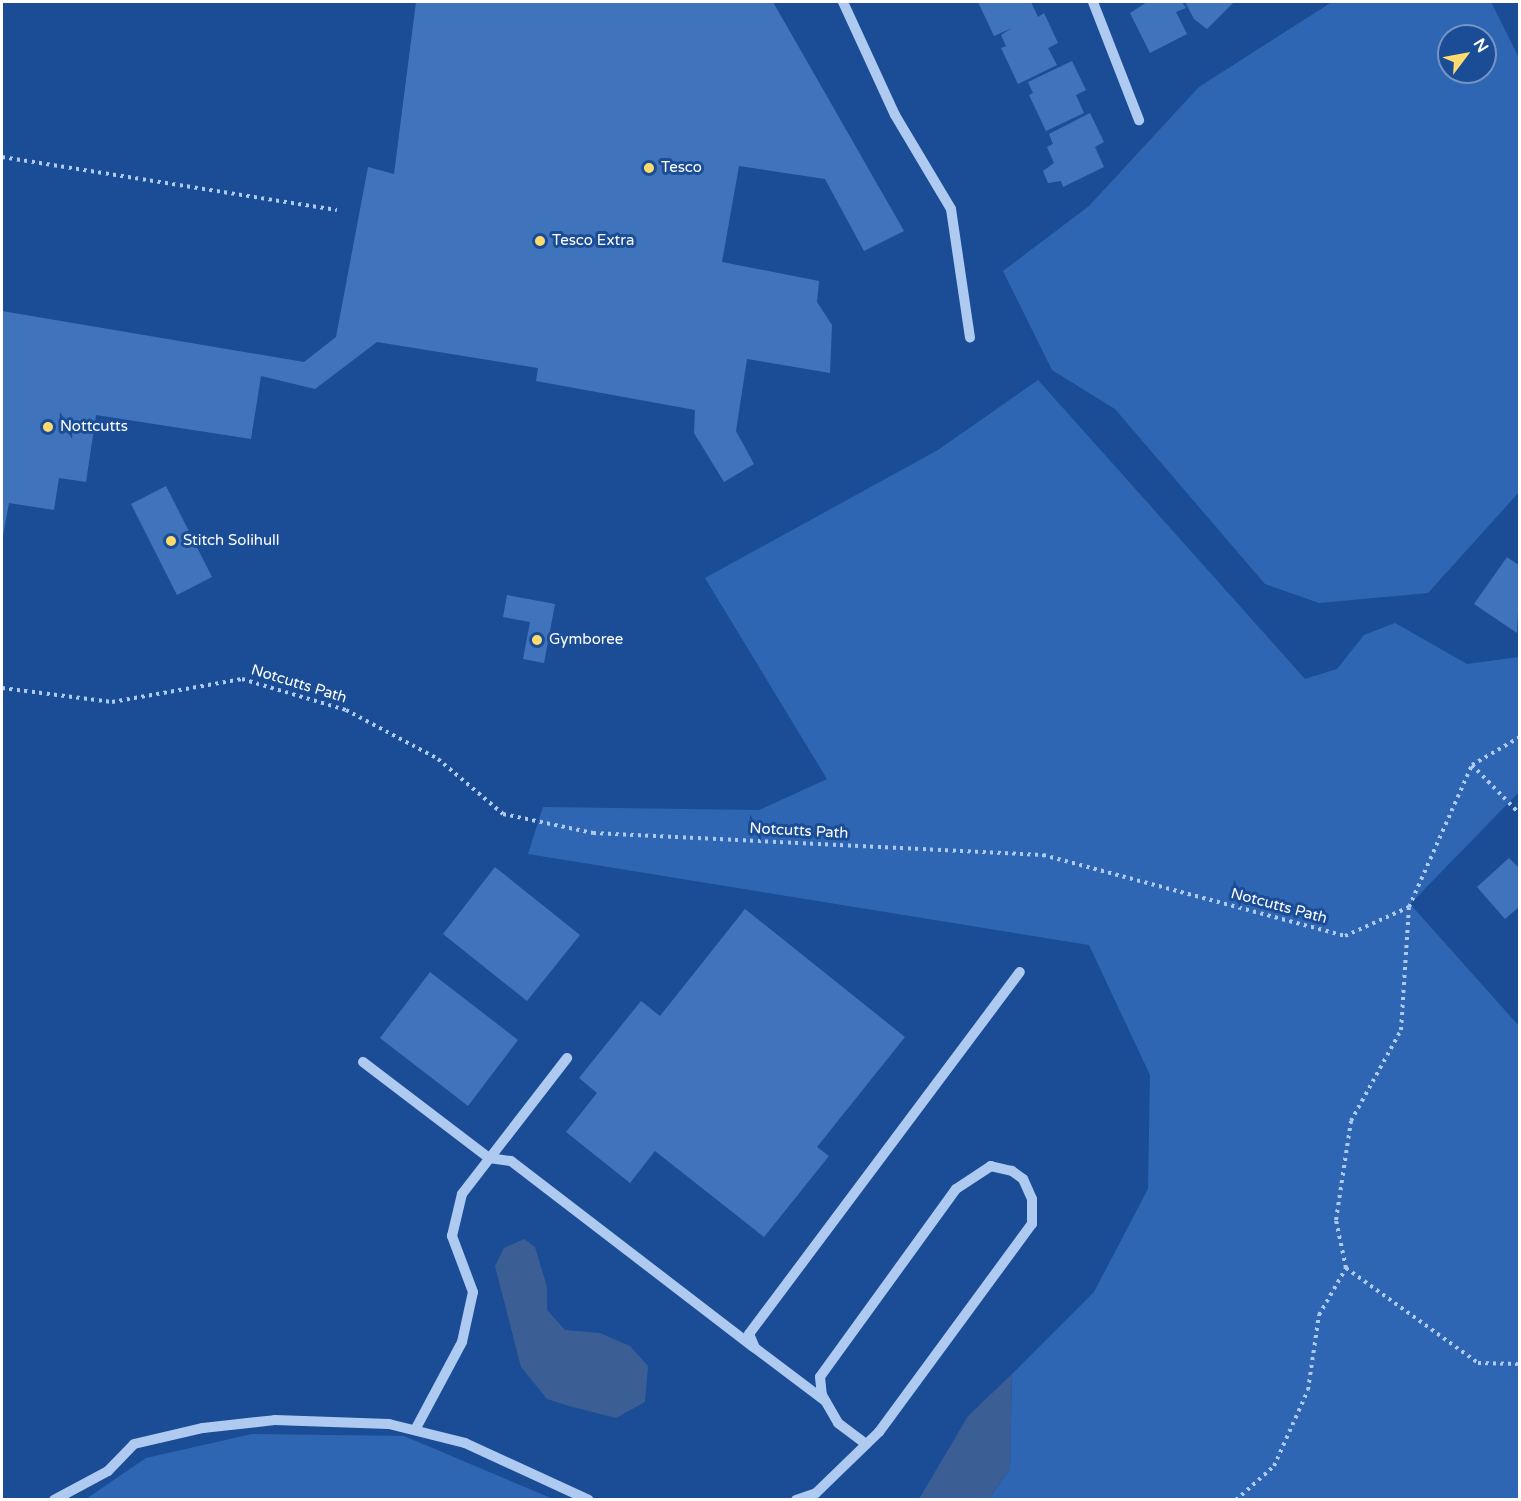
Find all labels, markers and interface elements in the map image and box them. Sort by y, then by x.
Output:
north arrow [1437,24,1497,84]
text: N [1469,35,1492,56]
place label: Tesco [661,159,702,177]
marker: Tesco [642,161,656,175]
place label: Tesco Extra [552,232,634,250]
marker: Tesco Extra [533,234,547,248]
place label: Nottcutts [60,418,128,436]
marker: Nottcutts [41,420,55,434]
place label: Stitch Solihull [183,532,280,550]
marker: Stitch Solihull [164,534,178,548]
place label: Gymboree [549,631,623,649]
marker: Gymboree [530,633,544,647]
street label: Notcutts Path [249,661,349,707]
street label: Notcutts Path [749,819,849,843]
street label: Notcutts Path [1229,884,1329,928]

